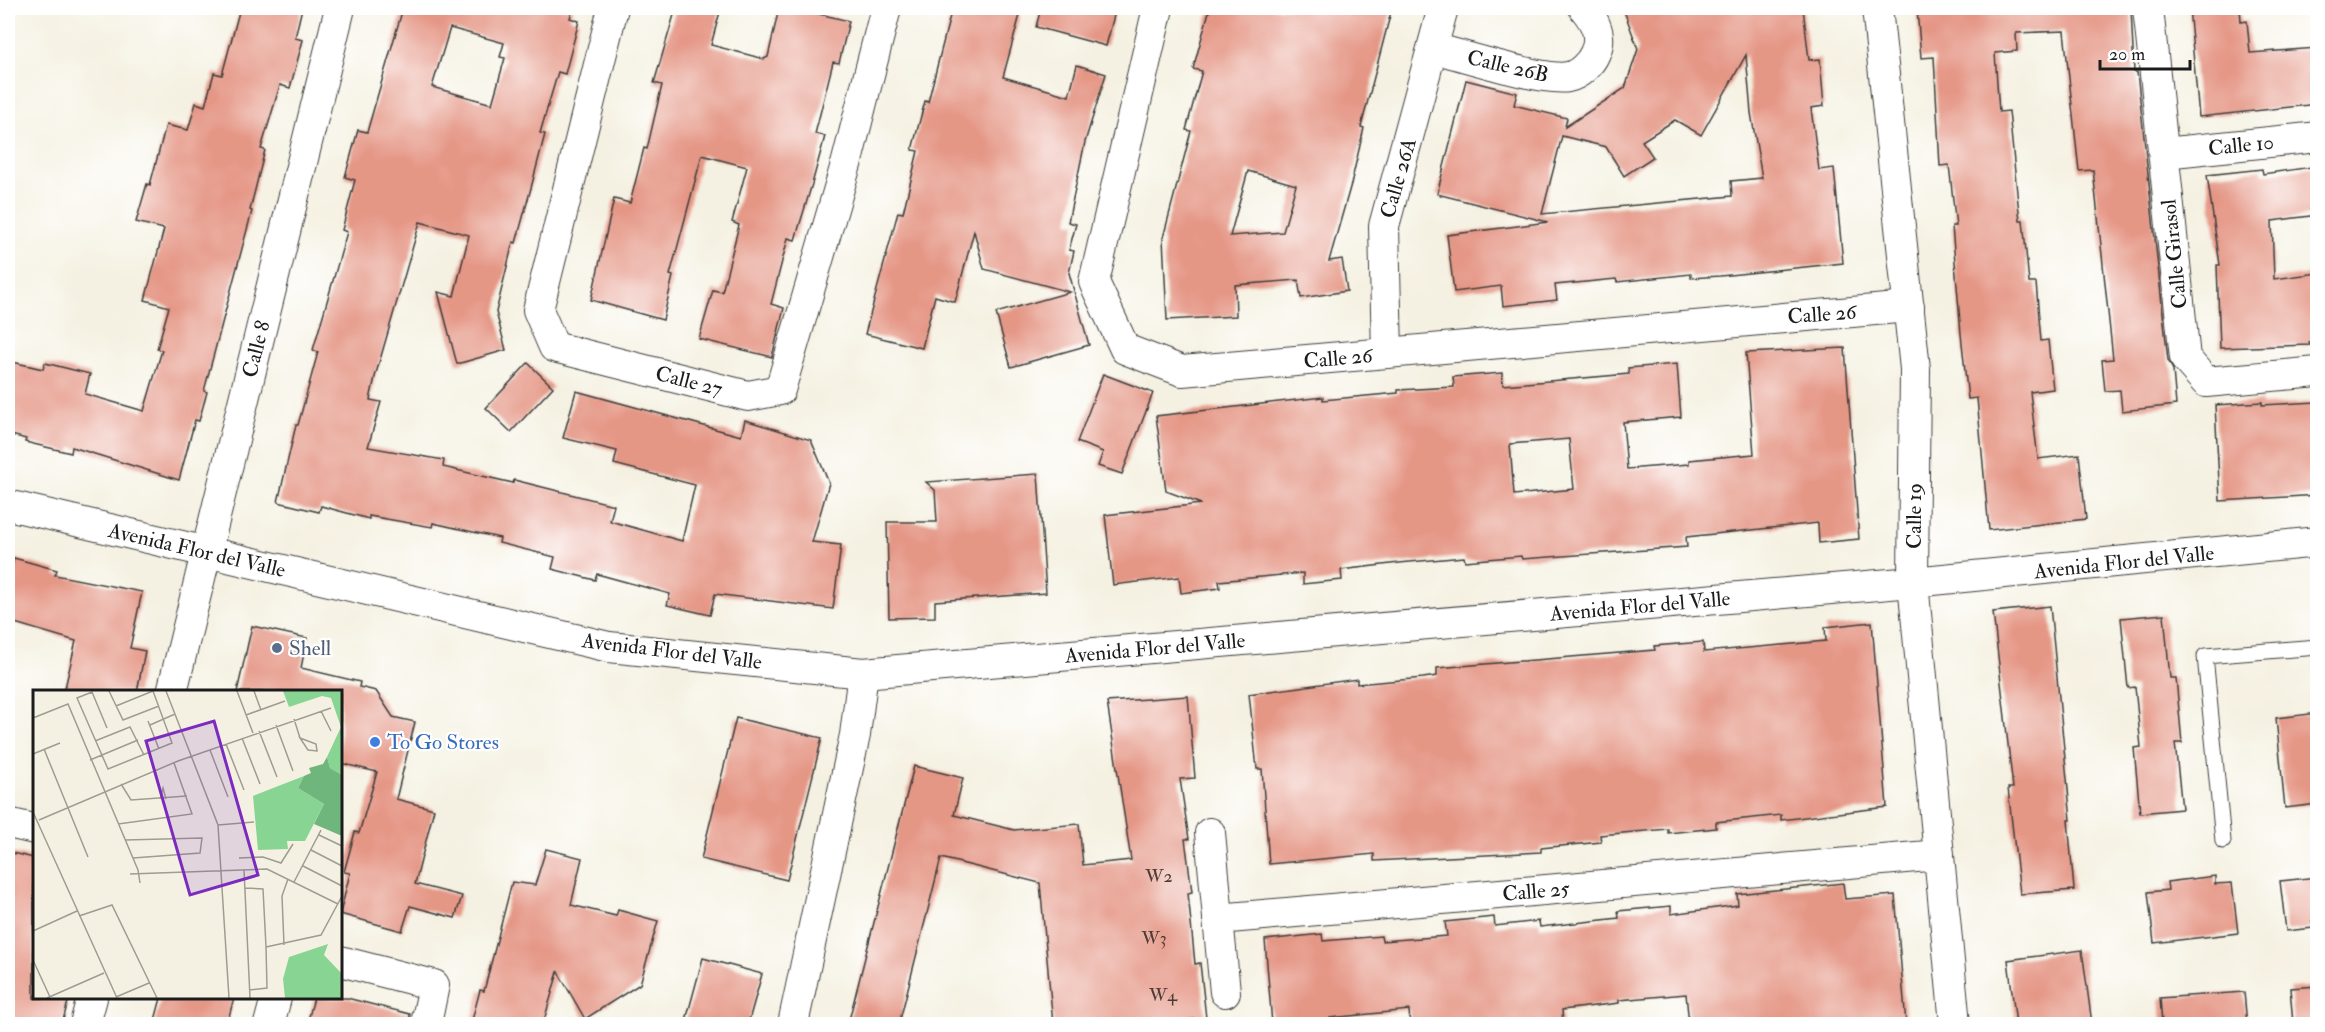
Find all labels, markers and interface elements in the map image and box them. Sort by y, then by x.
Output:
scale bar [2100,33,2190,71]
text: 20 m [2109,43,2145,66]
street label: Calle 26B [1465,44,1551,89]
street label: Calle 10 [2207,129,2275,162]
street label: Calle 26A [1374,135,1423,221]
street label: Calle Girasol [2155,197,2194,310]
street label: Calle 26 [1787,299,1859,330]
street label: Calle 8 [236,318,277,380]
street label: Calle 26 [1302,342,1375,375]
street label: Calle 27 [653,360,725,403]
street label: Calle 19 [1901,483,1928,549]
street label: Avenida Flor del Valle [105,517,288,584]
street label: Avenida Flor del Valle [2032,540,2216,585]
street label: Avenida Flor del Valle [1548,585,1732,628]
street label: Avenida Flor del Valle [579,627,764,676]
street label: Avenida Flor del Valle [1063,627,1247,670]
place label: Shell [289,635,332,662]
marker: Shell [270,641,284,655]
inset map [33,690,342,999]
place label: To Go Stores [387,729,499,756]
marker: To Go Stores [368,735,382,749]
house number: W2 [1144,865,1173,888]
street label: Calle 25 [1501,875,1572,908]
house number: W3 [1140,927,1167,950]
house number: W4 [1148,984,1178,1007]

